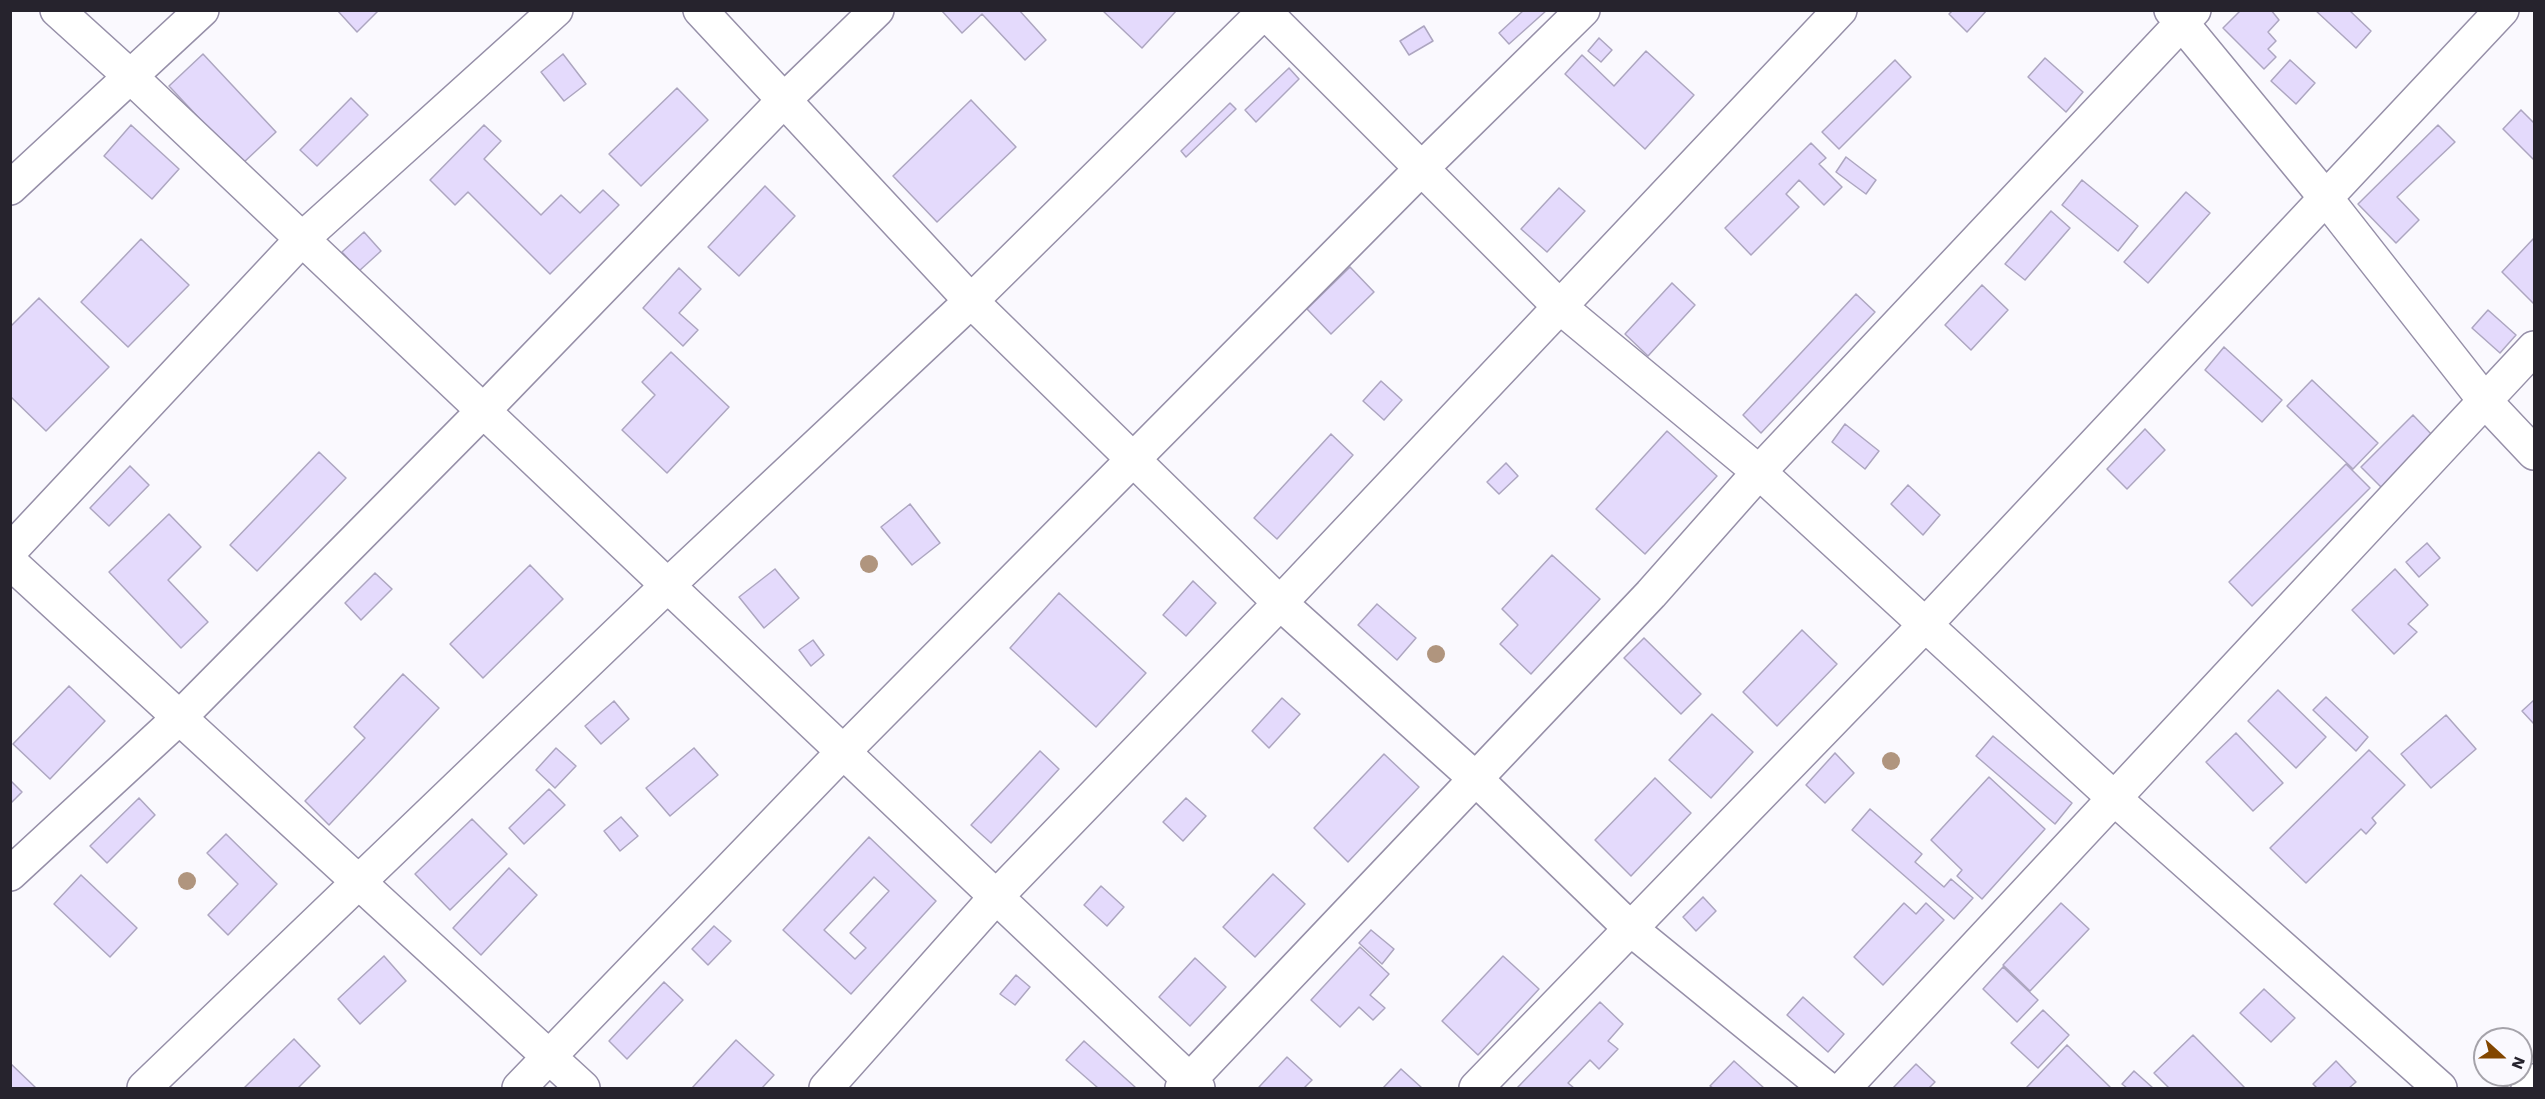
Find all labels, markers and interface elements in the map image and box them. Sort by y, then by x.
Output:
north arrow [2473,1027,2533,1087]
text: N [2507,1054,2529,1072]

